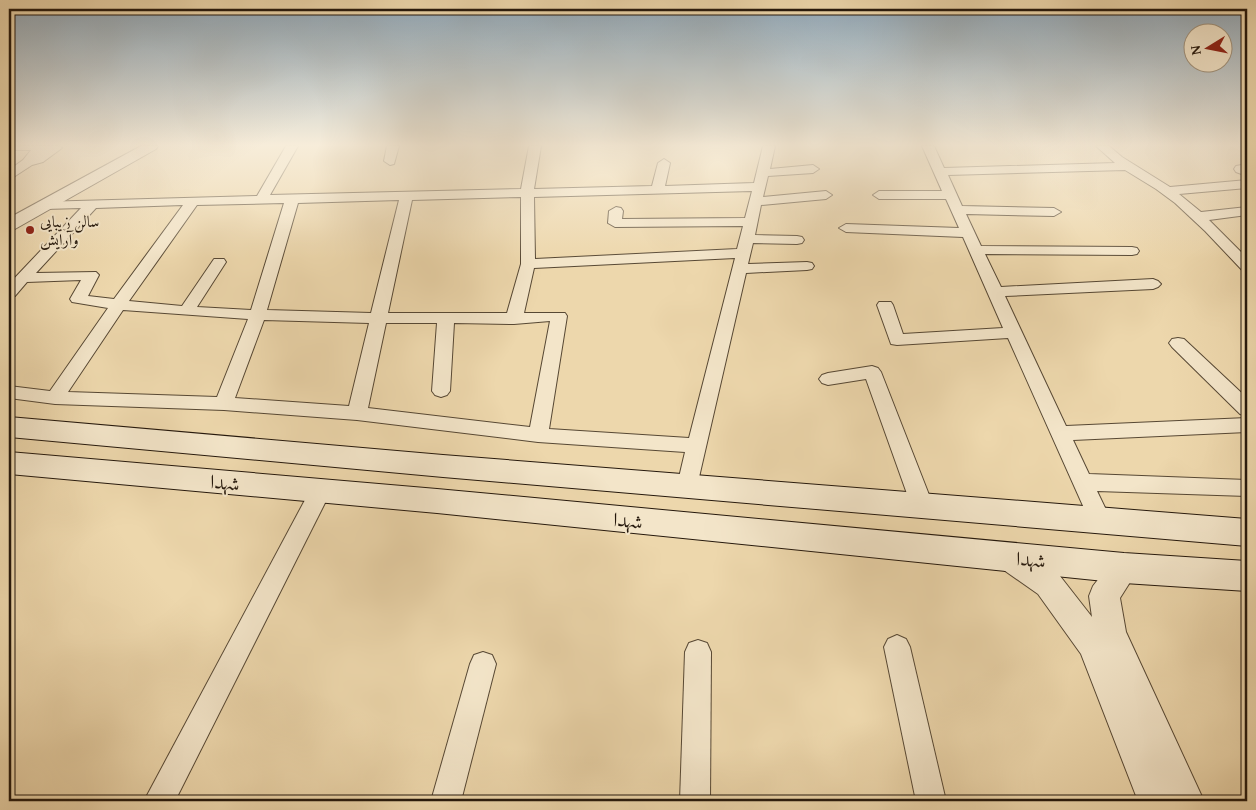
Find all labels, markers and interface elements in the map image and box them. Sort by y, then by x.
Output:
north arrow [1184,22,1234,72]
text: N [1184,43,1206,57]
place label: سالن زیبایی وآرایش [40,209,99,251]
marker: سالن زیبایی وآرایش [24,224,36,236]
street label: شهدا [209,466,241,498]
street label: شهدا [612,504,644,536]
street label: شهدا [1015,543,1047,575]

